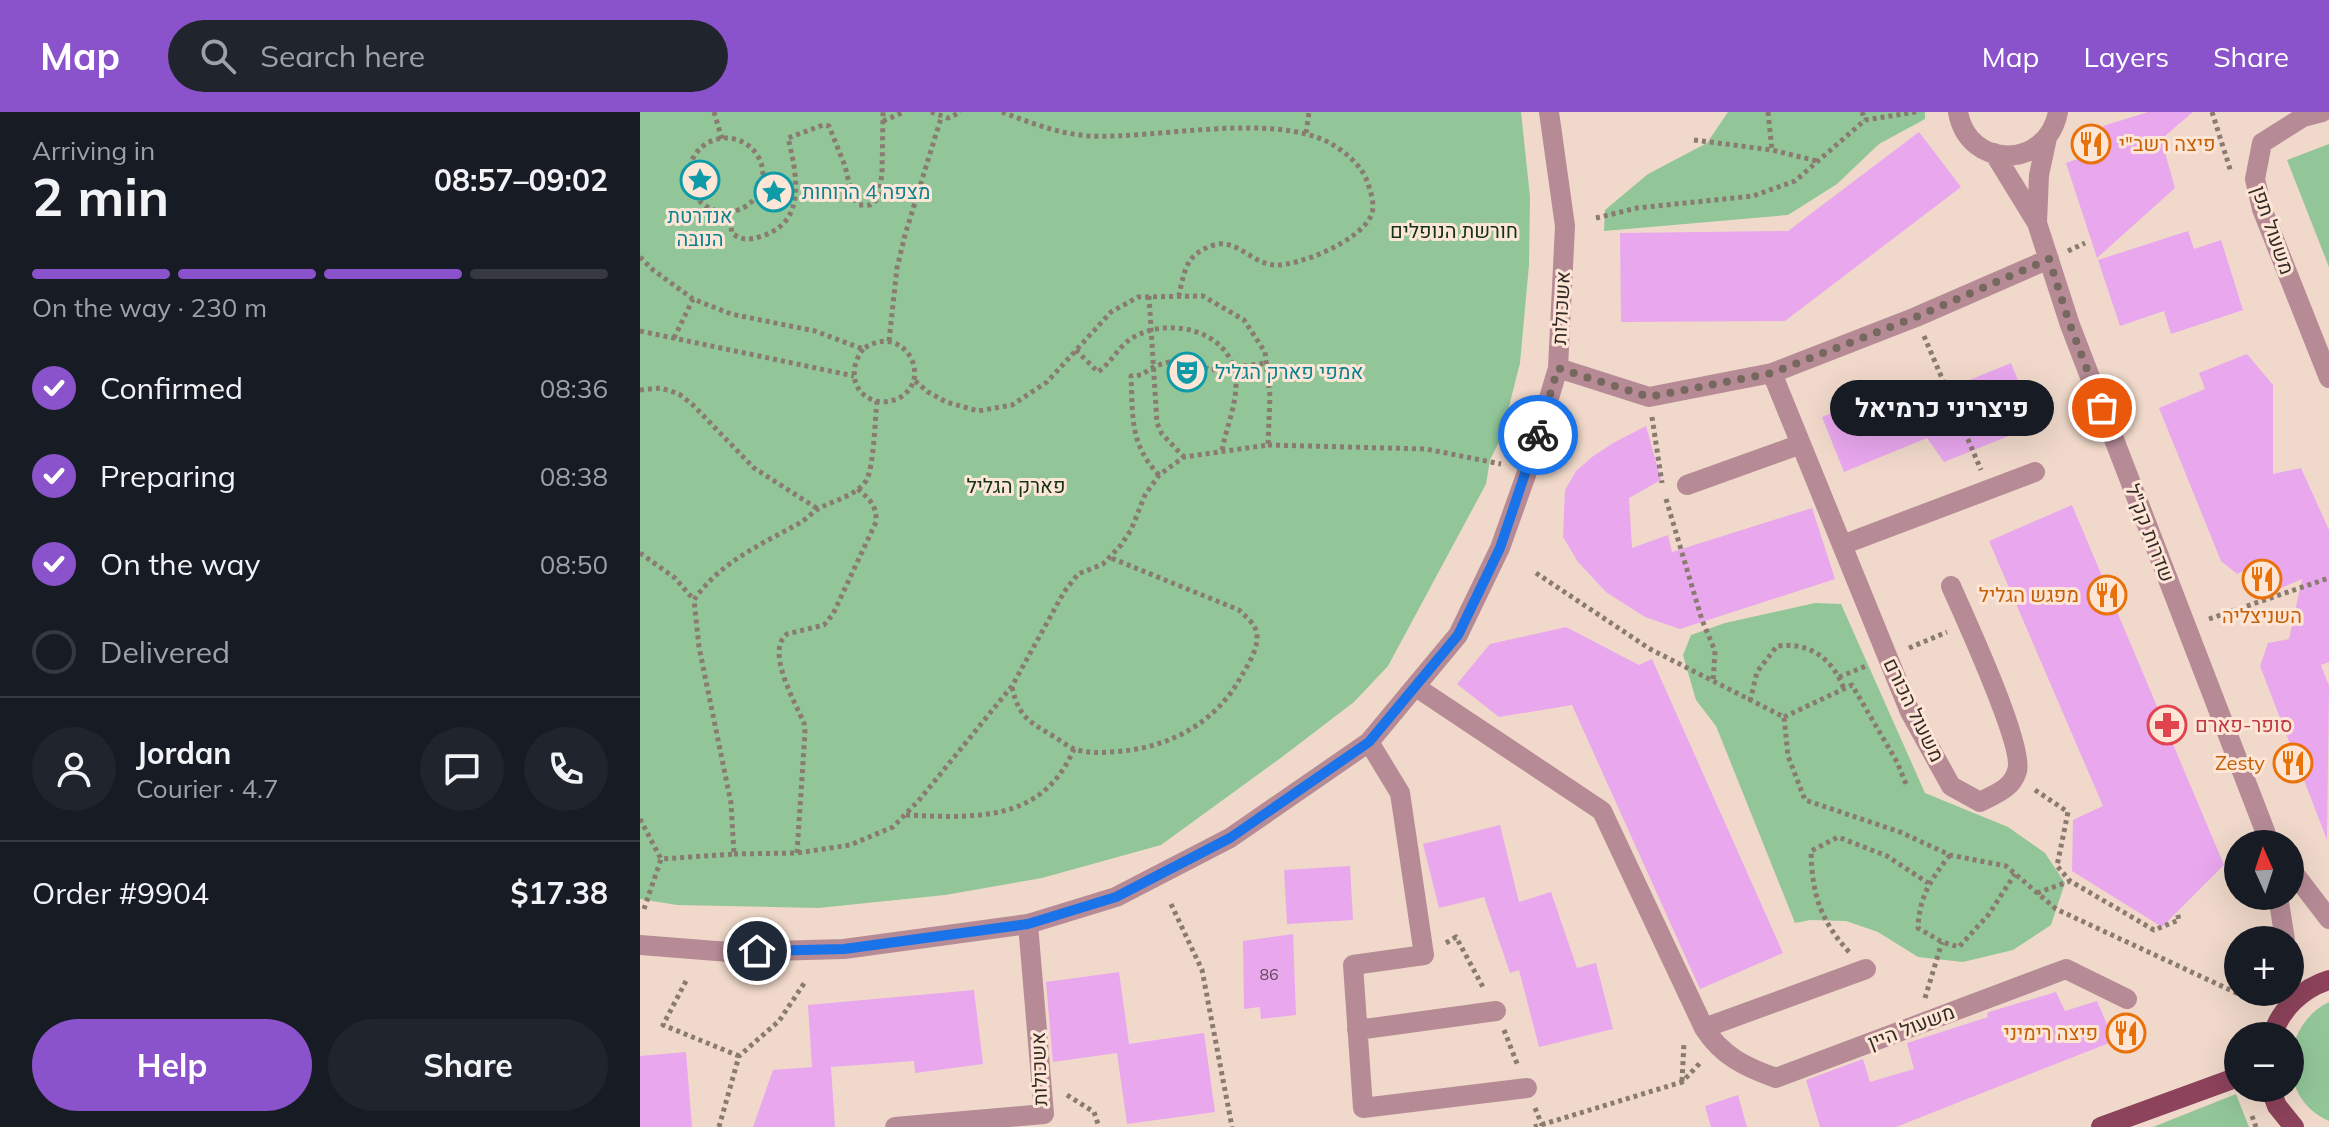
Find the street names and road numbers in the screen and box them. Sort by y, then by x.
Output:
street label: משעול תפן [2247,182,2300,278]
street label: אשכולות [1546,270,1575,346]
street label: שדרות קק"ל [2120,480,2181,585]
street label: משעול הכורם [1879,654,1950,766]
street label: משעול היין [1864,999,1958,1055]
street label: אשכולות [1025,1032,1052,1106]

